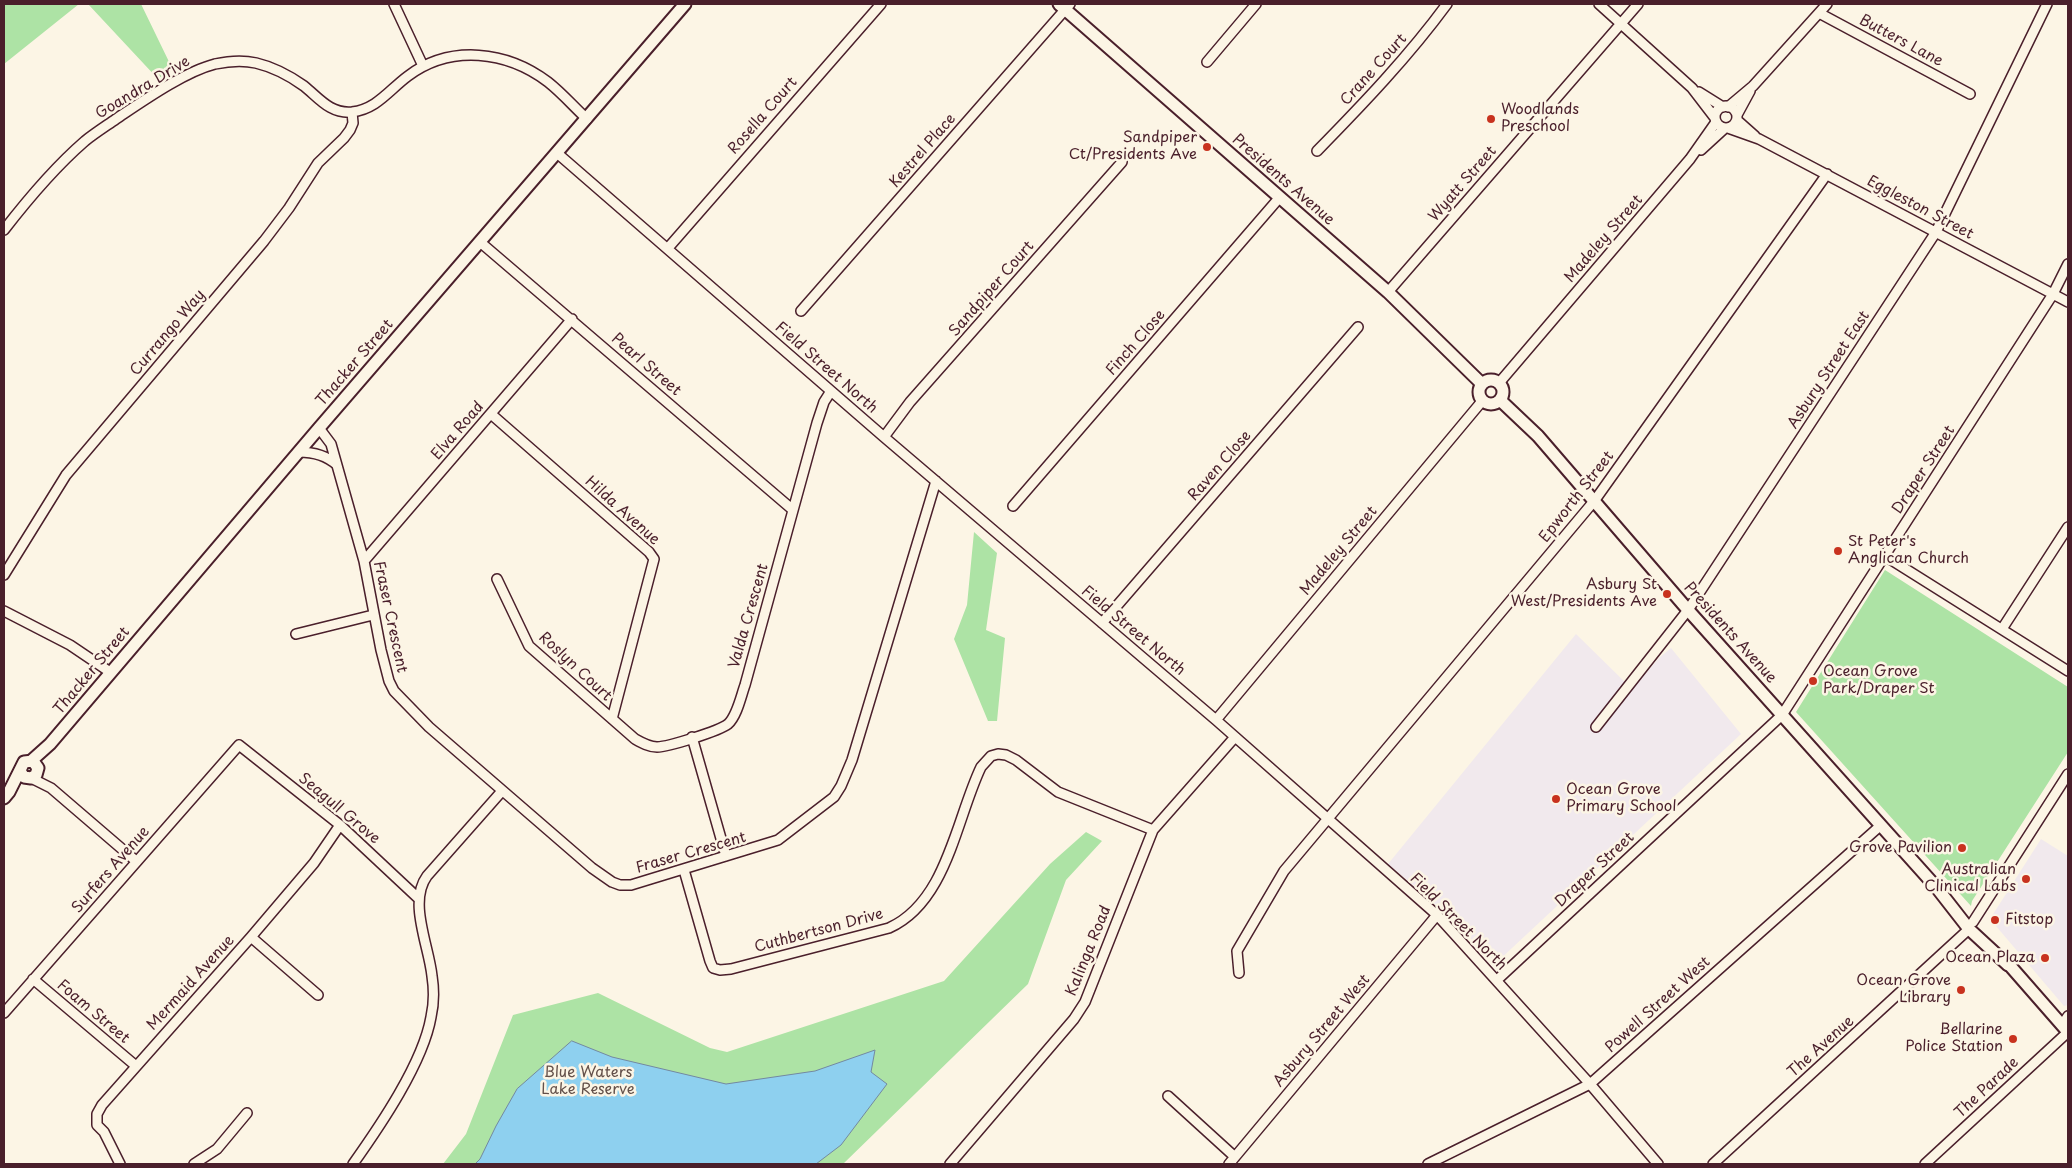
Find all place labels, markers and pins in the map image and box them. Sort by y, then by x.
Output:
place label: Woodlands Preschool [1501,101,1579,136]
marker: Woodlands Preschool [1485,113,1497,125]
place label: Sandpiper Ct/Presidents Ave [1069,129,1197,164]
marker: Sandpiper Ct/Presidents Ave [1201,141,1213,153]
place label: St Peter's Anglican Church [1848,533,1969,568]
marker: St Peter's Anglican Church [1832,545,1844,557]
place label: Asbury St West/Presidents Ave [1511,576,1657,611]
marker: Asbury St West/Presidents Ave [1661,588,1673,600]
place label: Ocean Grove Park/Draper St [1823,663,1934,698]
marker: Ocean Grove Park/Draper St [1807,675,1819,687]
place label: Ocean Grove Primary School [1566,781,1677,816]
marker: Ocean Grove Primary School [1550,793,1562,805]
place label: Grove Pavilion [1849,839,1952,857]
marker: Grove Pavilion [1956,842,1968,854]
place label: Australian Clinical Labs [1924,861,2016,896]
marker: Australian Clinical Labs [2020,873,2032,885]
place label: Fitstop [2005,911,2053,929]
marker: Fitstop [1989,914,2001,926]
place label: Ocean Plaza [1945,949,2035,967]
marker: Ocean Plaza [2039,952,2051,964]
place label: Ocean Grove Library [1856,972,1951,1007]
marker: Ocean Grove Library [1955,984,1967,996]
place label: Bellarine Police Station [1905,1021,2003,1056]
marker: Bellarine Police Station [2007,1033,2019,1045]

